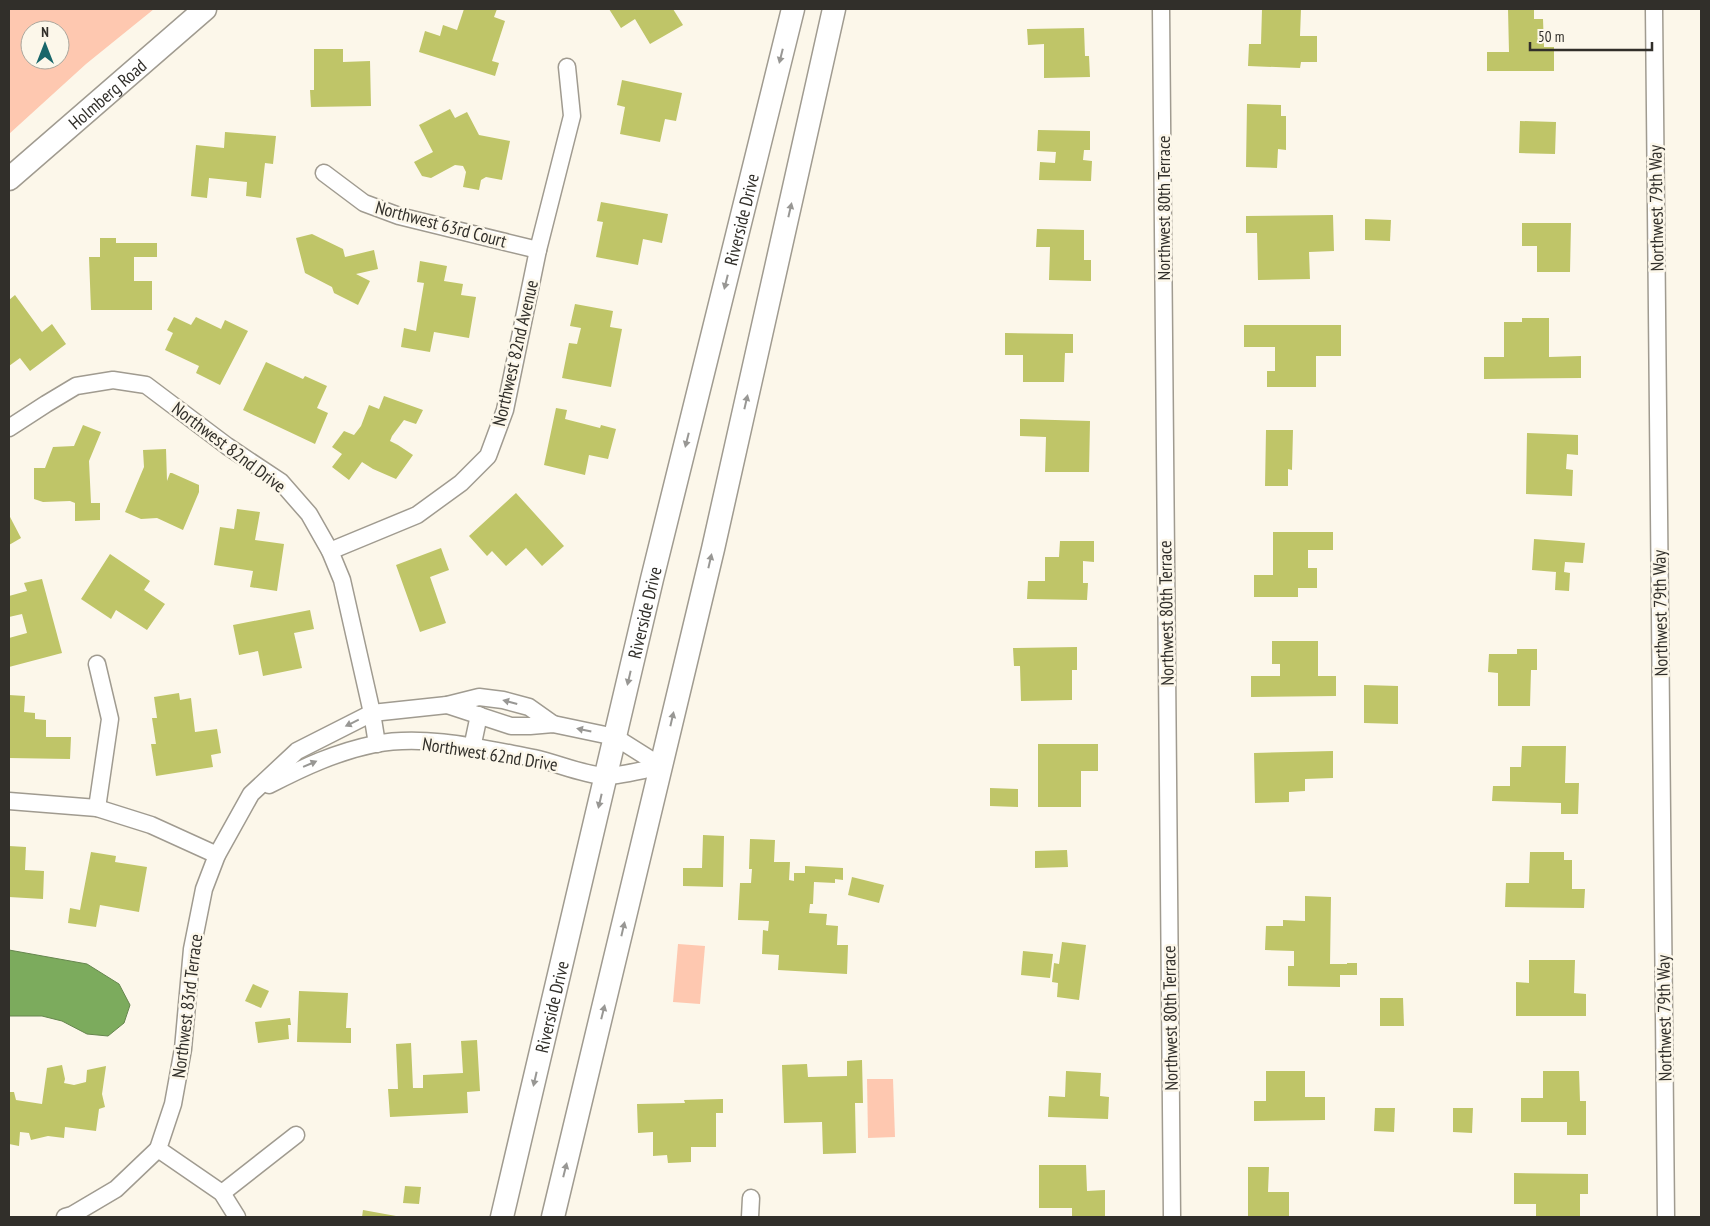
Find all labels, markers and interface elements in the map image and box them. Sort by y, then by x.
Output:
north arrow [20,20,70,70]
scale bar [1530,20,1652,52]
text: N [41,23,49,41]
text: 50 m [1538,27,1564,46]
one-way arrow [777,49,785,64]
street label: Holmberg Road [63,54,151,134]
street label: Northwest 80th Terrace [1152,135,1175,281]
street label: Northwest 79th Way [1643,144,1669,271]
street label: Riverside Drive [719,171,763,267]
street label: Northwest 63rd Court [373,195,509,253]
one-way arrow [786,202,794,217]
one-way arrow [722,274,730,289]
street label: Northwest 82nd Avenue [487,278,543,428]
one-way arrow [742,395,750,410]
street label: Northwest 82nd Drive [167,397,291,497]
one-way arrow [683,432,691,447]
street label: Northwest 80th Terrace [1153,540,1179,686]
street label: Northwest 79th Way [1647,549,1673,676]
one-way arrow [706,553,714,568]
street label: Riverside Drive [622,564,666,661]
one-way arrow [625,670,633,685]
one-way arrow [503,698,518,706]
one-way arrow [668,711,676,726]
one-way arrow [345,719,359,727]
one-way arrow [577,726,592,734]
street label: Northwest 62nd Drive [421,732,559,776]
one-way arrow [303,760,317,768]
one-way arrow [596,794,604,809]
one-way arrow [619,922,627,937]
street label: Northwest 83rd Terrace [167,933,207,1079]
street label: Northwest 80th Terrace [1157,945,1183,1091]
street label: Northwest 79th Way [1651,954,1677,1081]
street label: Riverside Drive [530,959,573,1055]
one-way arrow [599,1004,607,1019]
one-way arrow [531,1071,539,1086]
one-way arrow [561,1162,569,1177]

